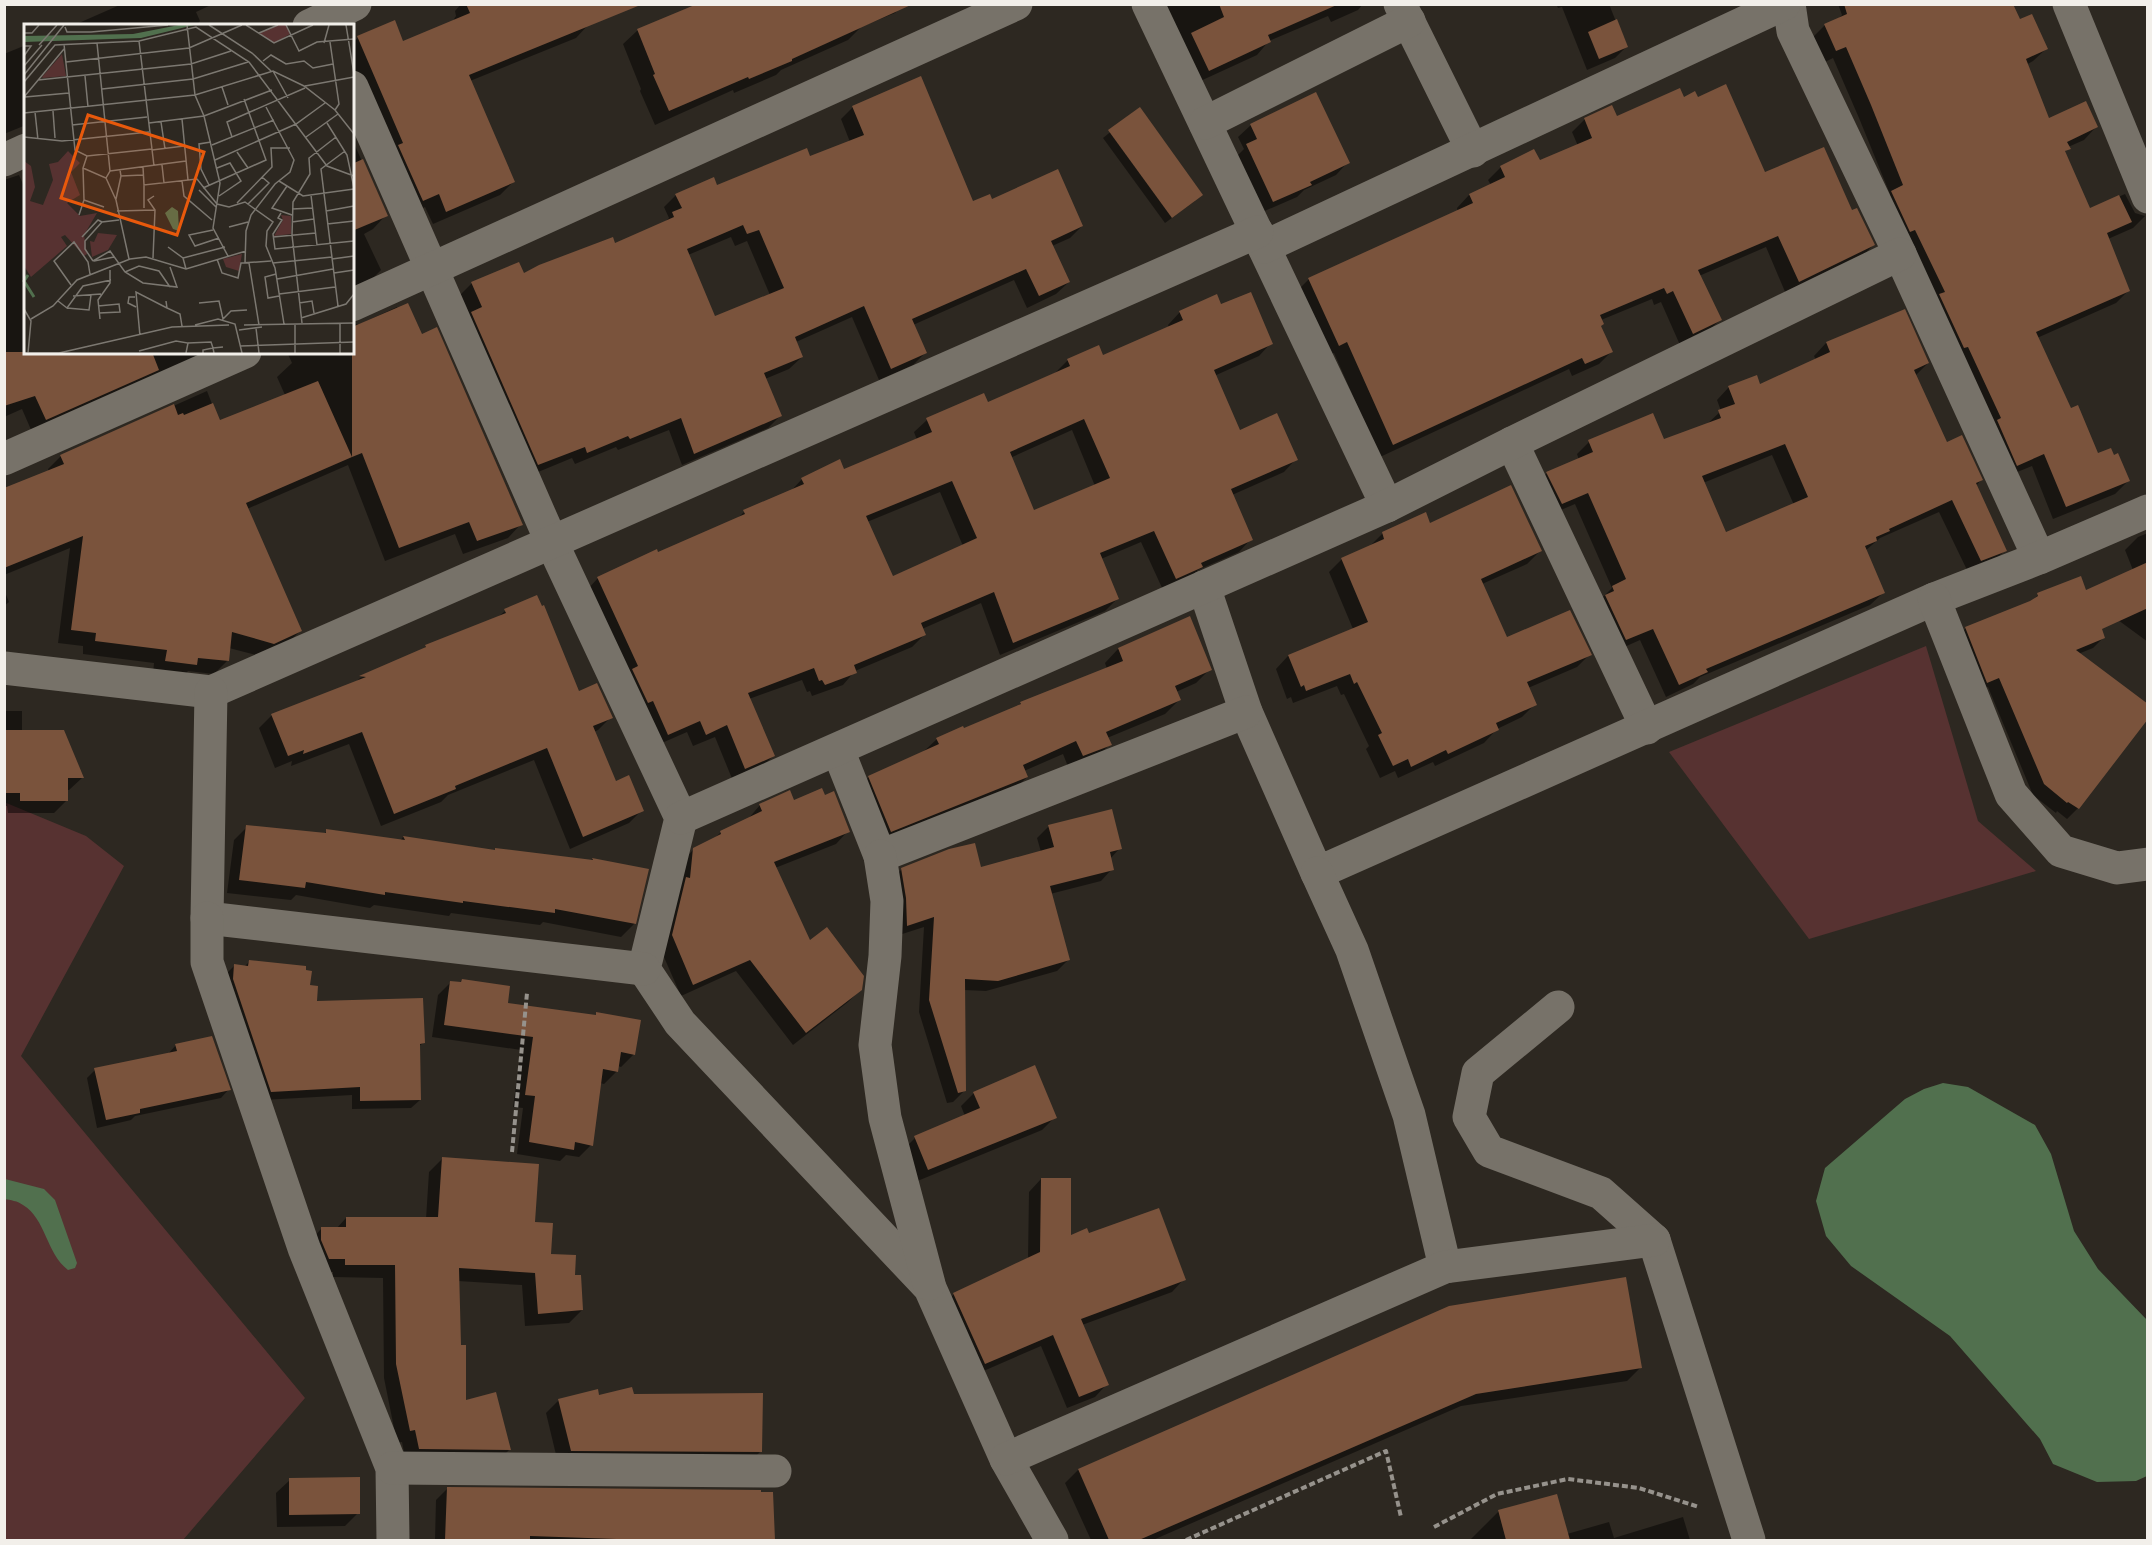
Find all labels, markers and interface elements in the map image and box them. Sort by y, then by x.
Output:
inset map [24,24,354,354]

